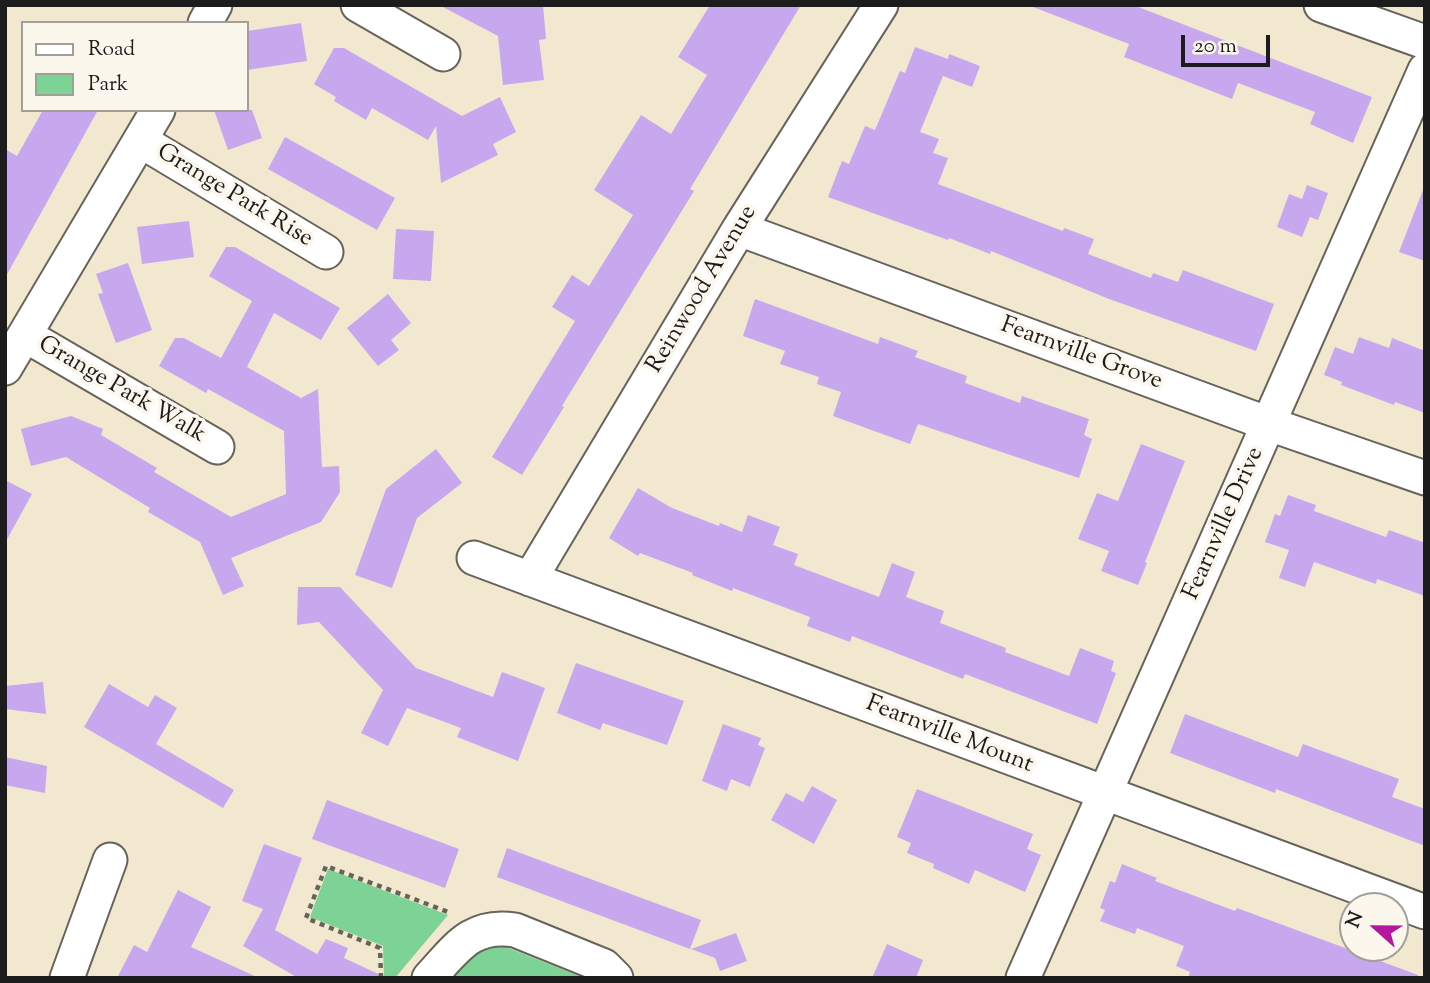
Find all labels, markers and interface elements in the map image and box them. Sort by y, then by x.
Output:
legend [21,21,248,112]
scale bar [1185,21,1274,65]
text: 20 m [1194,32,1237,62]
text: Road [88,35,135,65]
text: Park [88,70,128,100]
street label: Grange Park Rise [151,139,317,255]
street label: Reinwood Avenue [642,201,764,379]
street label: Fearnville Grove [996,312,1166,398]
street label: Grange Park Walk [32,331,210,451]
street label: Fearnville Drive [1179,443,1271,605]
street label: Fearnville Mount [861,691,1037,781]
north arrow [1339,892,1409,962]
text: N [1340,908,1371,932]

